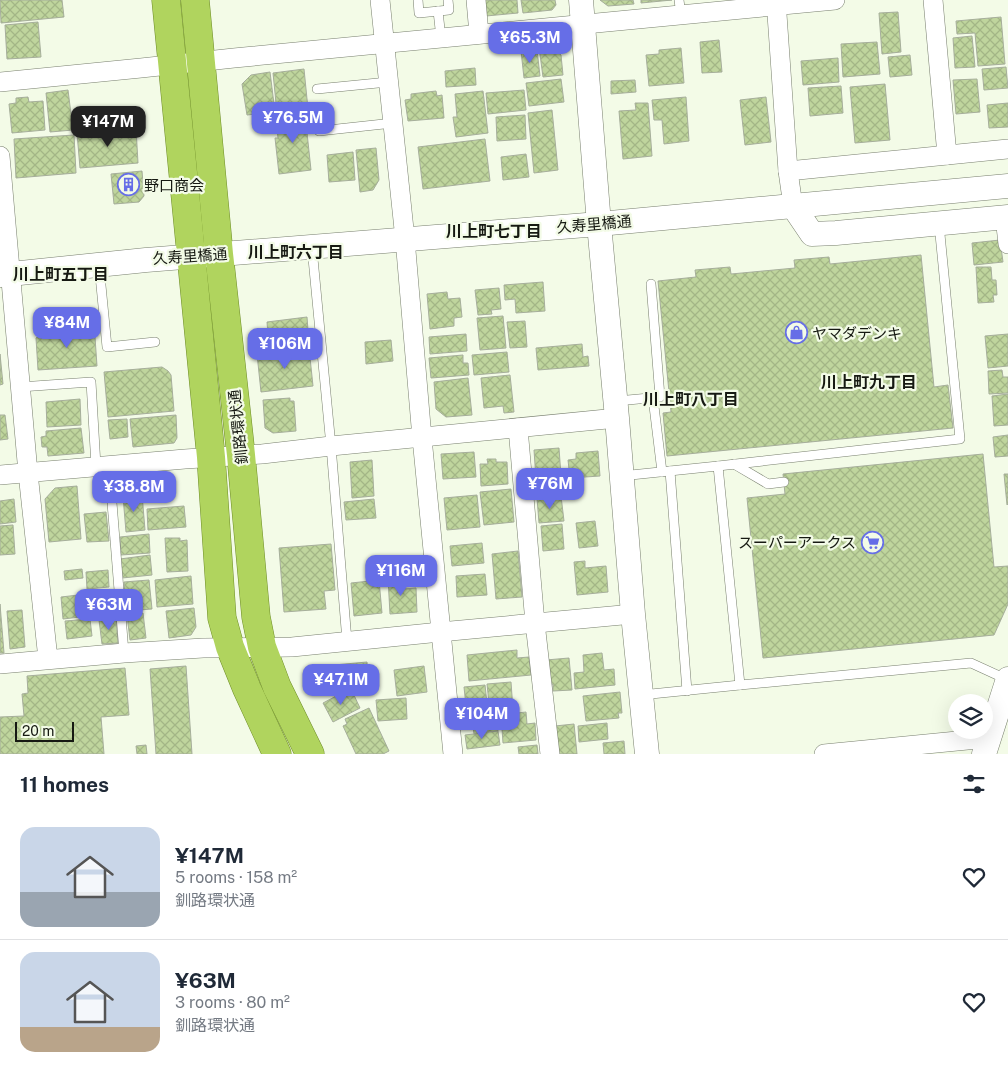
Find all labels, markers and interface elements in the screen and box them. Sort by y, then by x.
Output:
pin: ¥65.3M [489,22,571,64]
text: ¥65.3M [499,28,561,47]
pin: ¥76.5M [252,102,334,144]
pin: ¥147M [73,106,143,148]
text: ¥76.5M [263,108,323,127]
text: ¥147M [82,112,134,131]
building icon: 野口商会 [116,173,140,197]
place label: 野口商会 [144,177,204,194]
street label: 久寿里橋通 [556,212,632,236]
district label: 川上町七丁目 [446,222,542,241]
district label: 川上町六丁目 [248,243,344,262]
street label: 久寿里橋通 [152,245,228,267]
district label: 川上町五丁目 [13,265,109,284]
pin: ¥84M [37,306,97,349]
text: ¥84M [44,313,90,332]
shop icon: ヤマダデンキ [784,321,808,345]
place label: ヤマダデンキ [812,325,902,342]
pin: ¥106M [250,328,320,370]
text: ¥106M [259,334,311,353]
district label: 川上町九丁目 [821,373,917,392]
street label: 釧路環状通 [226,389,250,465]
district label: 川上町八丁目 [643,390,739,409]
pin: ¥76M [520,468,580,510]
pin: ¥38.8M [93,470,175,513]
text: ¥76M [527,474,573,493]
text: ¥38.8M [103,477,165,496]
supermarket icon: スーパーアークス [860,530,884,554]
place label: スーパーアークス [738,534,856,551]
pin: ¥116M [366,554,436,597]
text: ¥116M [376,561,426,580]
pin: ¥63M [79,588,139,631]
text: ¥63M [86,595,132,614]
pin: ¥47.1M [300,664,382,706]
text: ¥47.1M [313,670,369,689]
map controls [948,694,993,739]
button: layers [948,694,993,739]
pin: ¥104M [447,698,517,740]
text: ¥104M [456,704,508,723]
scale bar [15,719,74,742]
text: 20 m [22,723,54,739]
icon: filters [960,770,988,798]
text: 11 homes [20,772,109,797]
text: ¥147M [175,843,244,868]
icon: home [60,847,120,907]
icon: heart [960,863,988,891]
text: 5 rooms · 158 m² [175,868,297,887]
text: 釧路環状通 [175,891,255,910]
text: ¥63M [175,968,236,993]
icon: home [60,972,120,1032]
icon: heart [960,988,988,1016]
text: 3 rooms · 80 m² [175,993,290,1012]
text: 釧路環状通 [175,1016,255,1035]

